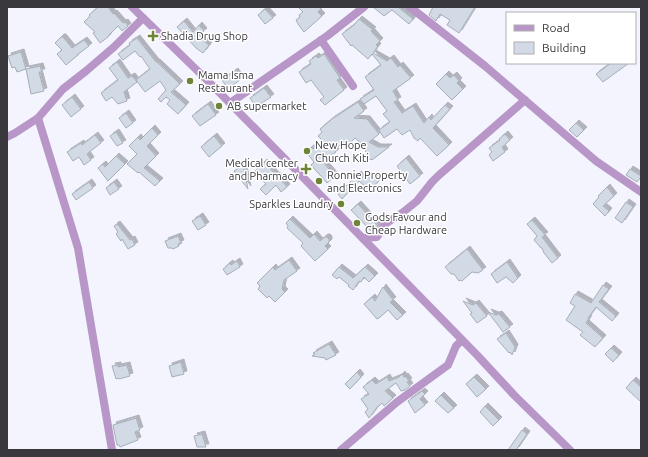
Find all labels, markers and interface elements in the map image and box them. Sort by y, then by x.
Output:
legend [506,12,636,64]
text: Road [542,21,570,34]
place label: Shadia Drug Shop [161,30,248,42]
marker: Shadia Drug Shop [148,31,158,41]
text: Building [542,41,586,54]
place label: Mama Isma Restaurant [198,69,254,94]
marker: Mama Isma Restaurant [185,76,195,86]
place label: AB supermarket [227,100,307,112]
marker: AB supermarket [214,101,224,111]
place label: New Hope Church Kiti [315,139,369,164]
marker: New Hope Church Kiti [302,146,312,156]
place label: Medical center and Pharmacy [225,157,299,182]
marker: Medical center and Pharmacy [301,164,311,174]
place label: Ronnie Property and Electronics [327,169,408,194]
marker: Ronnie Property and Electronics [314,176,324,186]
place label: Sparkles Laundry [249,198,334,210]
marker: Sparkles Laundry [336,199,346,209]
place label: Gods Favour and Cheap Hardware [365,211,447,236]
marker: Gods Favour and Cheap Hardware [352,218,362,228]

